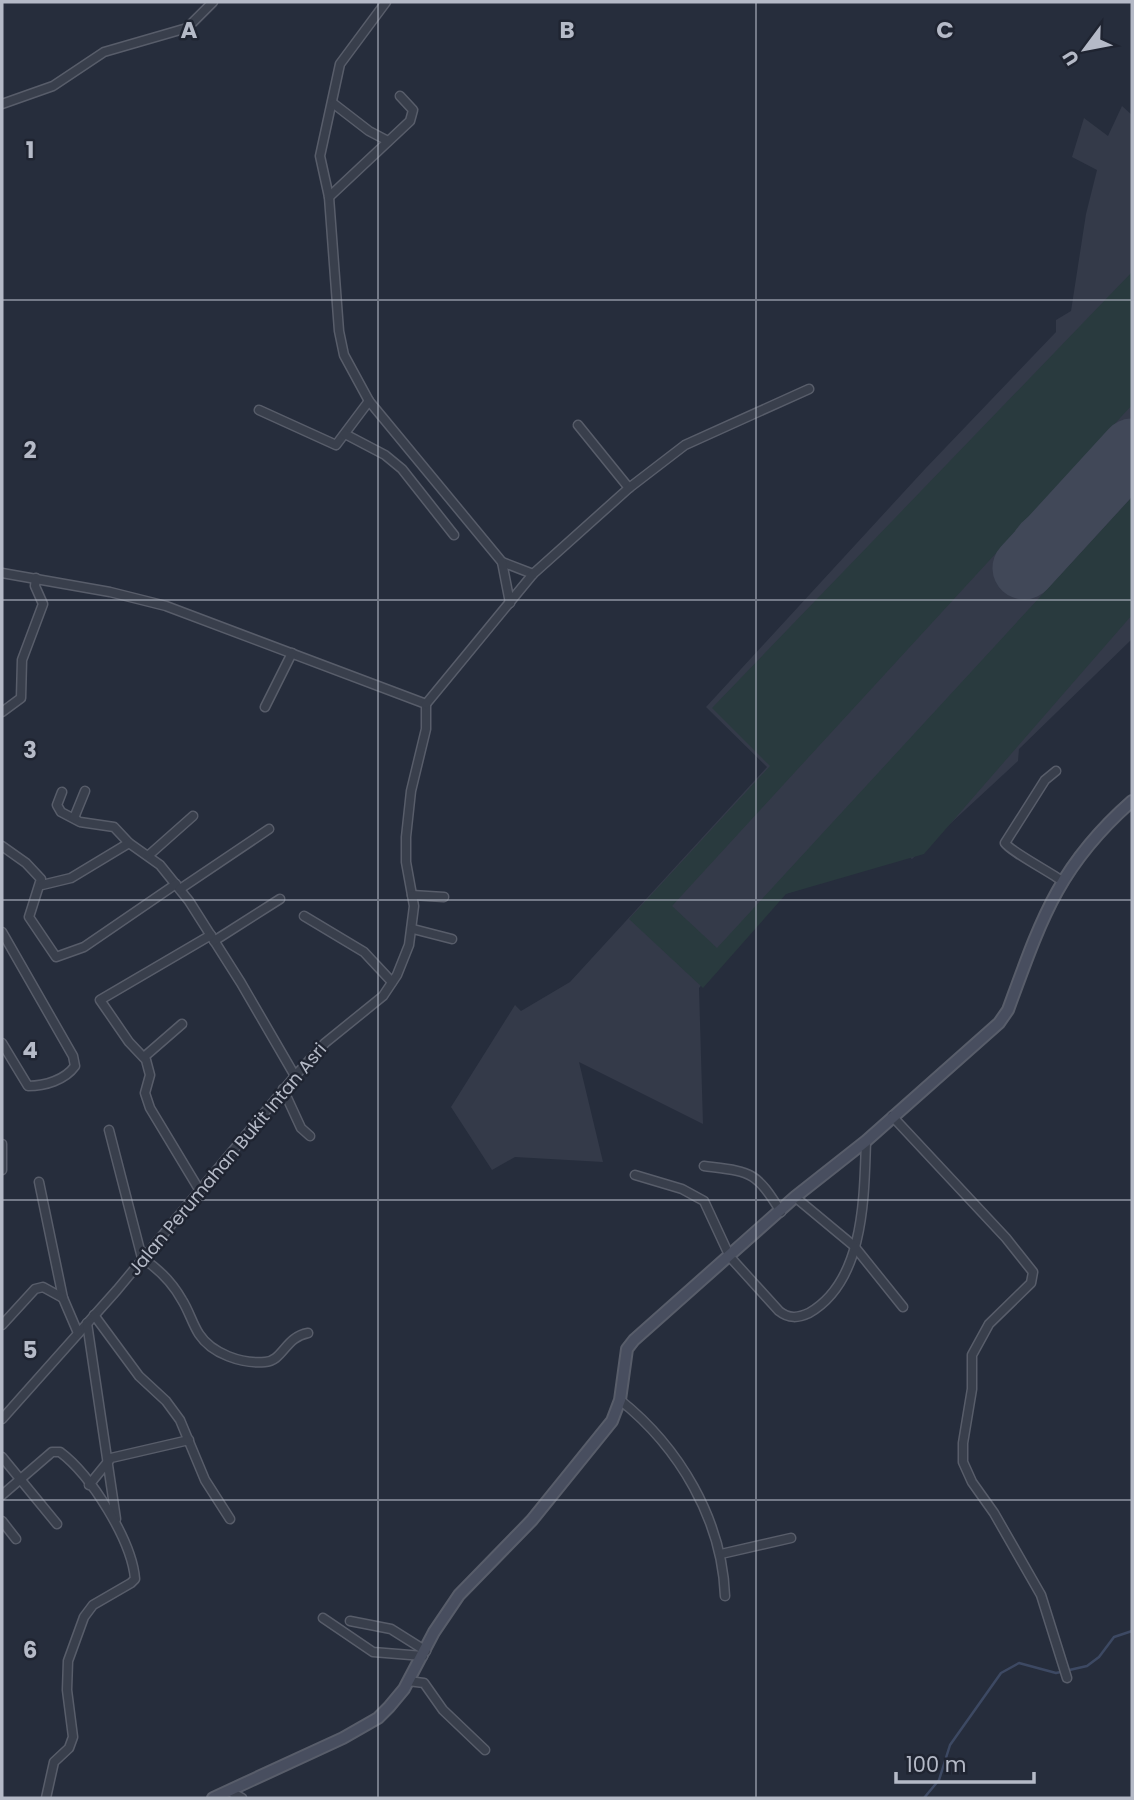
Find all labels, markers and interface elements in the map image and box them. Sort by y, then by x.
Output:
text: A [181,14,198,46]
text: B [559,14,575,46]
text: C [936,14,954,46]
north arrow [1050,14,1120,84]
text: U [1056,45,1086,71]
text: 1 [26,134,34,166]
text: 2 [23,434,37,466]
text: 3 [23,734,37,766]
text: 4 [22,1034,38,1066]
street label: Jalan Perumahan Bukit Intan Asri [122,1037,332,1281]
text: 5 [23,1334,37,1366]
text: 6 [23,1634,37,1666]
scale bar [896,1741,1034,1785]
text: 100 m [906,1750,966,1779]

